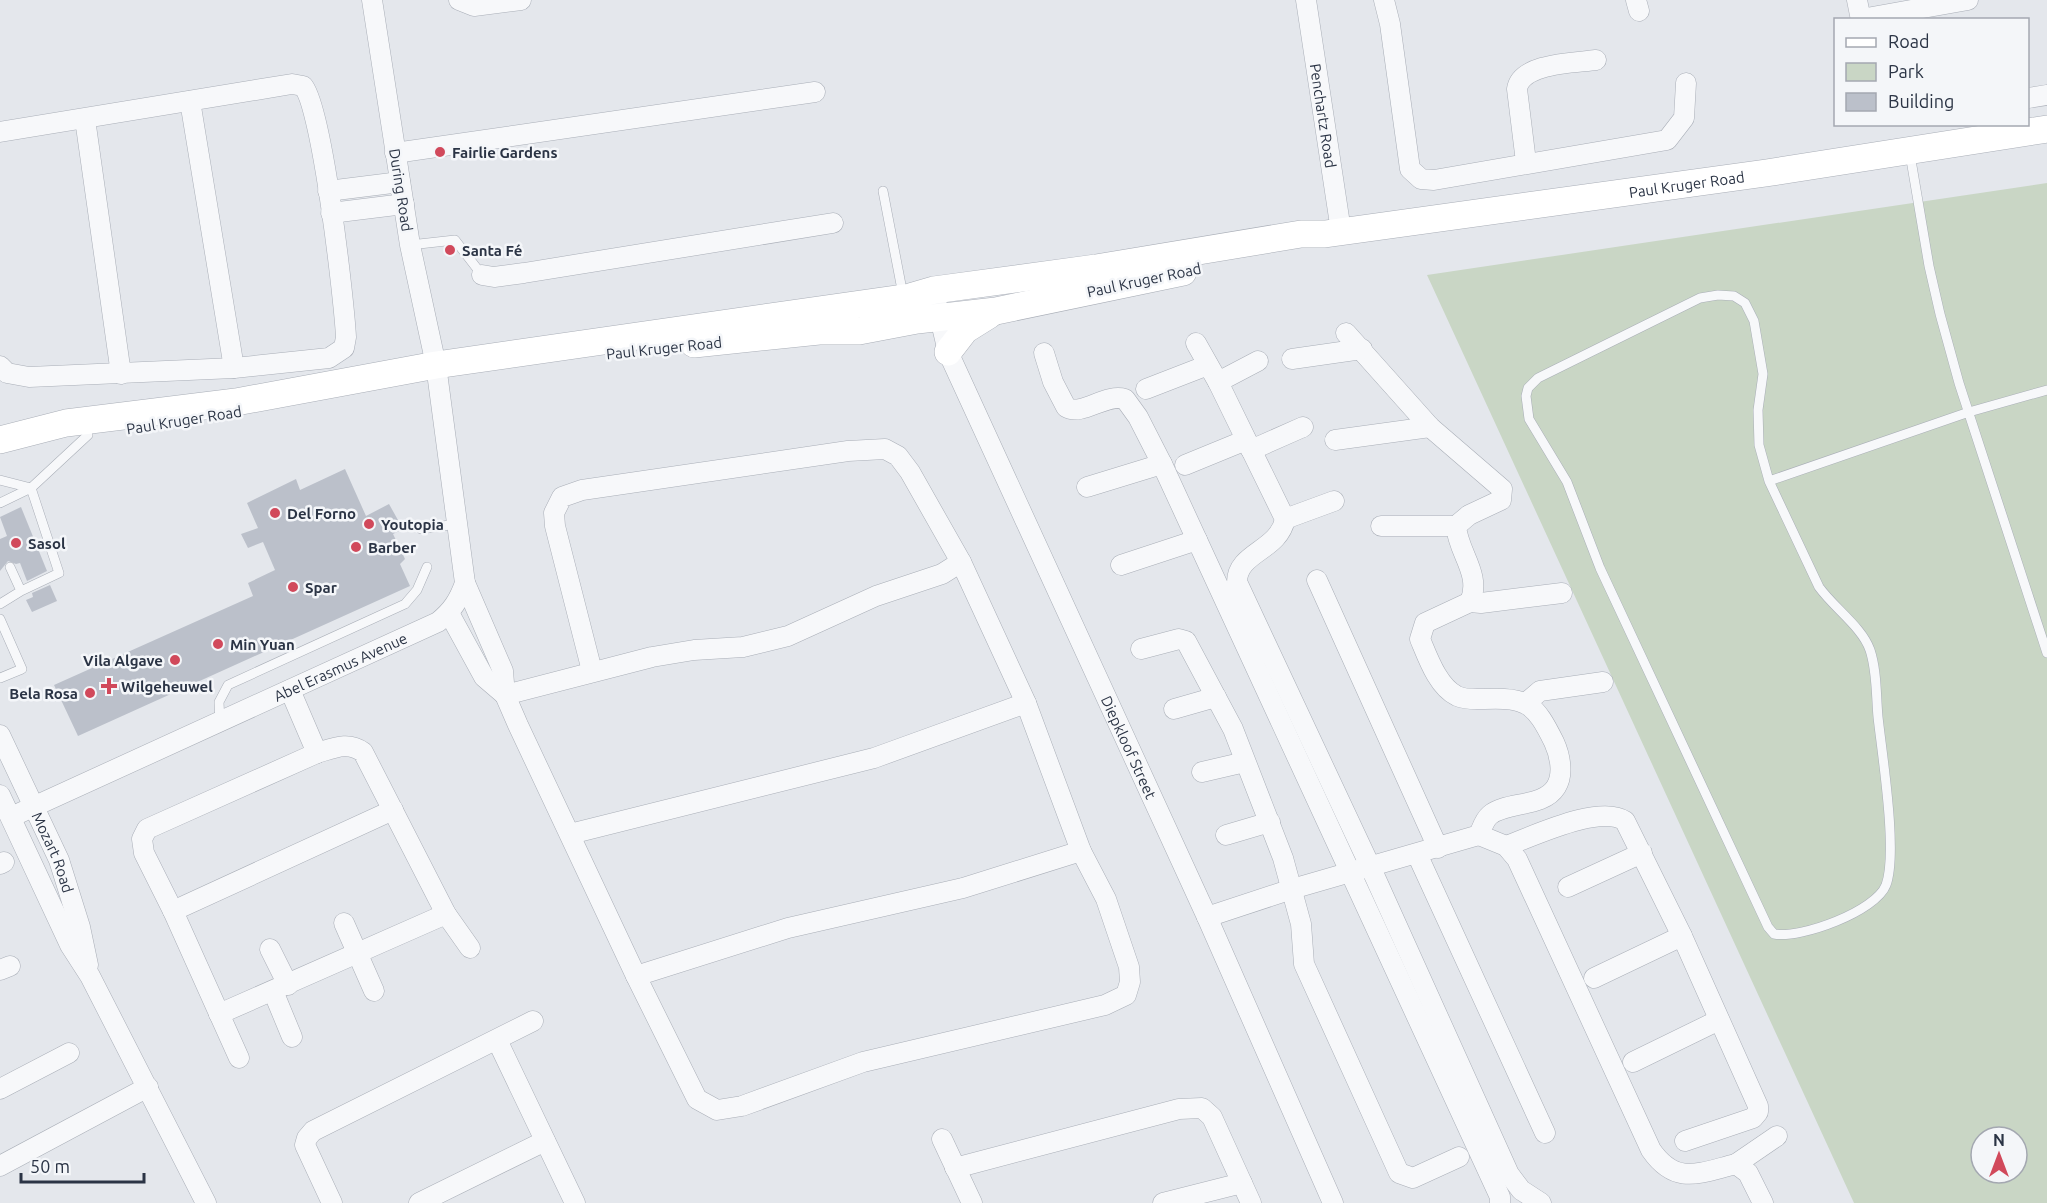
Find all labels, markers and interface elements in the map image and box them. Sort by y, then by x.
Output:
legend [1834,18,2029,126]
text: Road [1888,31,1930,51]
text: Park [1888,61,1924,81]
street label: Penchartz Road [1307,62,1340,169]
text: Building [1888,91,1954,111]
place label: Fairlie Gardens [452,144,557,161]
marker: Fairlie Gardens [433,145,447,159]
street label: During Road [386,147,416,233]
street label: Paul Kruger Road [1628,168,1745,200]
place label: Santa Fé [462,242,522,259]
marker: Santa Fé [443,243,457,257]
street label: Paul Kruger Road [1085,260,1203,300]
street label: Paul Kruger Road [605,333,723,363]
street label: Paul Kruger Road [125,402,243,438]
place label: Del Forno [287,505,356,522]
marker: Del Forno [268,506,282,520]
place label: Youtopia [381,516,444,533]
marker: Youtopia [362,517,376,531]
place label: Sasol [28,535,66,552]
marker: Sasol [9,536,23,550]
place label: Barber [368,539,417,556]
marker: Barber [349,540,363,554]
place label: Spar [305,579,338,596]
marker: Spar [286,580,300,594]
street label: Abel Erasmus Avenue [271,629,410,704]
place label: Min Yuan [230,636,295,653]
marker: Min Yuan [211,637,225,651]
place label: Vila Algave [83,652,163,669]
marker: Vila Algave [168,653,182,667]
place label: Wilgeheuwel [121,678,213,695]
marker: Wilgeheuwel [102,679,116,693]
place label: Bela Rosa [9,685,78,702]
marker: Bela Rosa [83,686,97,700]
street label: Diepkloof Street [1098,693,1160,801]
street label: Mozart Road [29,809,77,895]
north arrow [1969,1125,2029,1185]
text: N [1993,1131,2005,1149]
scale bar [21,1146,144,1184]
text: 50 m [30,1156,70,1176]

